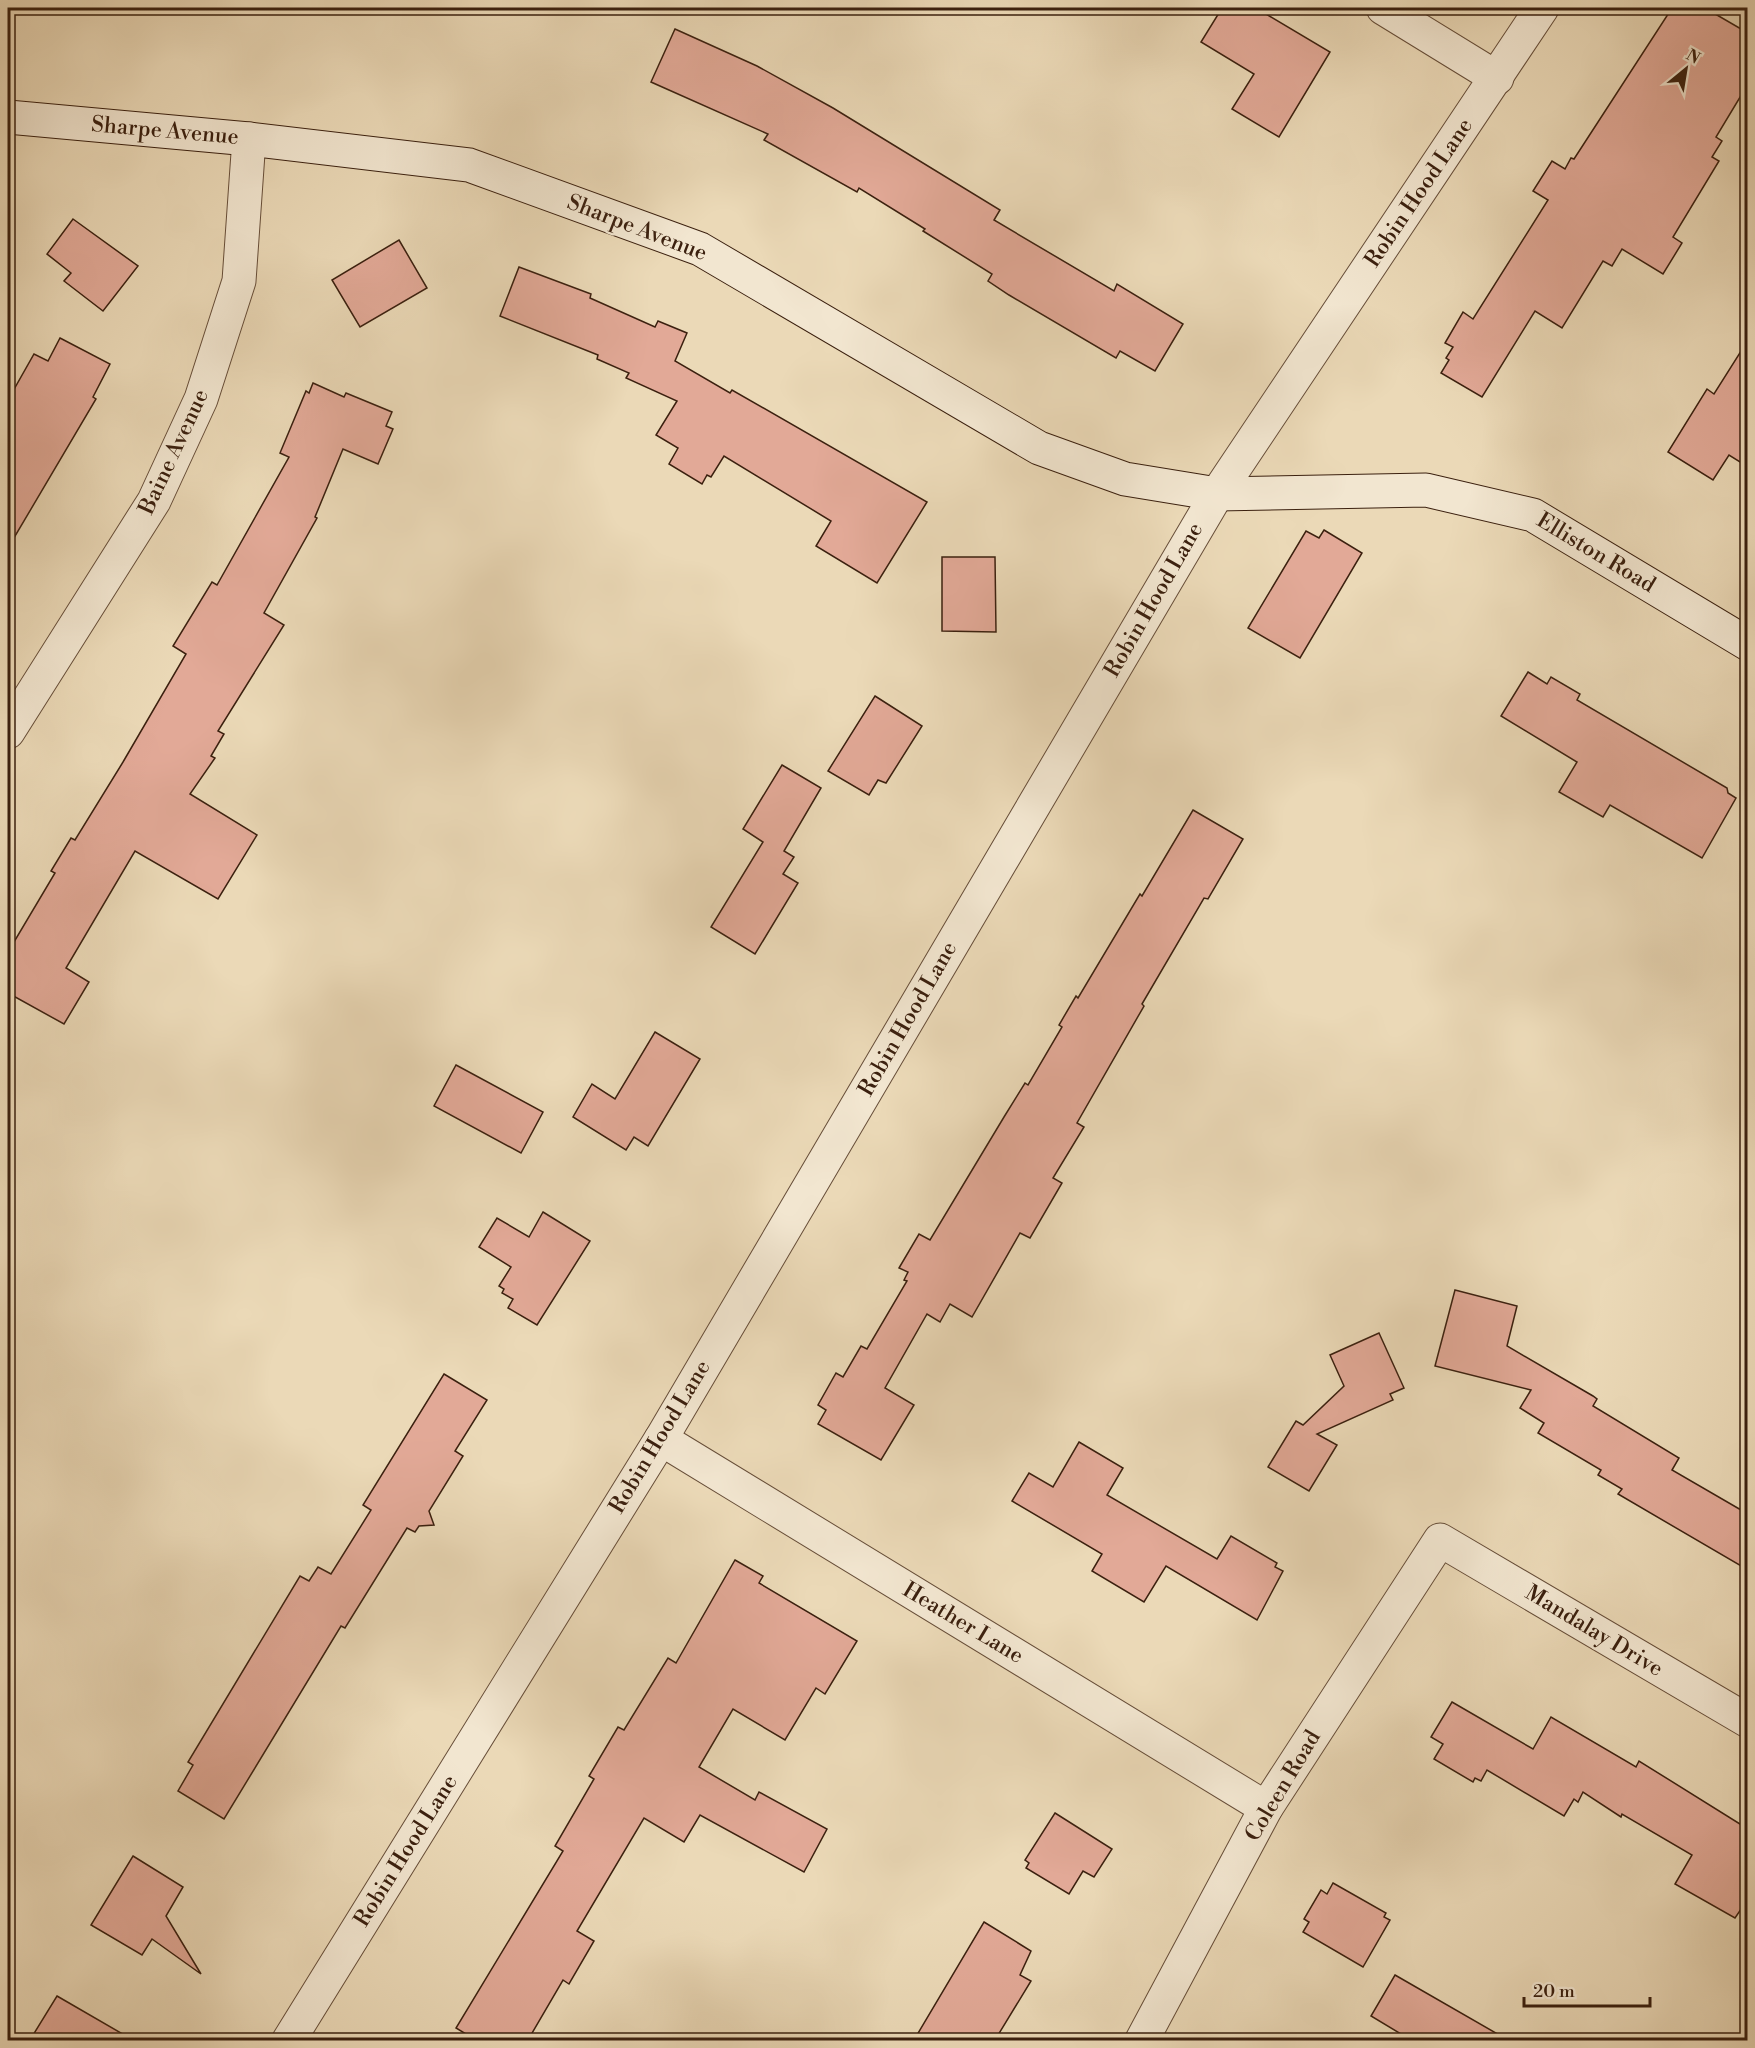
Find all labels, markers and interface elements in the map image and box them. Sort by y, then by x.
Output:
north arrow [1656,39,1716,99]
text: N [1683,45,1704,69]
street label: Sharpe Avenue [90,111,240,151]
street label: Robin Hood Lane [1359,113,1479,273]
street label: Sharpe Avenue [563,189,711,267]
street label: Baine Avenue [133,385,215,520]
street label: Elliston Road [1532,507,1661,599]
street label: Robin Hood Lane [1099,518,1209,682]
street label: Robin Hood Lane [853,937,963,1101]
street label: Robin Hood Lane [604,1355,716,1519]
street label: Heather Lane [898,1576,1028,1670]
street label: Mandalay Drive [1520,1579,1668,1683]
street label: Coleen Road [1239,1725,1327,1846]
street label: Robin Hood Lane [348,1770,464,1932]
scale bar [1524,1970,1650,2008]
text: 20 m [1533,1980,1575,2003]

